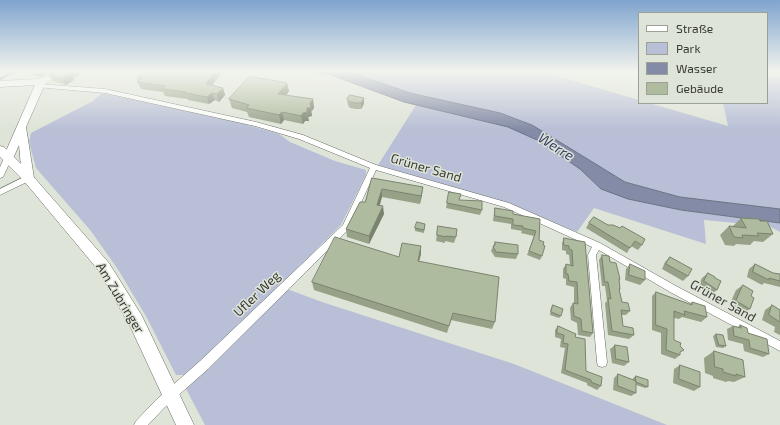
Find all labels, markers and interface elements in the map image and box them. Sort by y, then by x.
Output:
legend [638,12,768,104]
text: Straße [676,21,713,35]
text: Park [676,41,701,55]
text: Wasser [676,61,717,75]
text: Gebäude [676,81,724,95]
water label: Werre [535,130,577,164]
street label: Grüner Sand [389,150,463,186]
street label: Am Zubringer [93,260,147,336]
street label: Ufler Weg [230,268,284,320]
street label: Grüner Sand [687,277,759,325]

